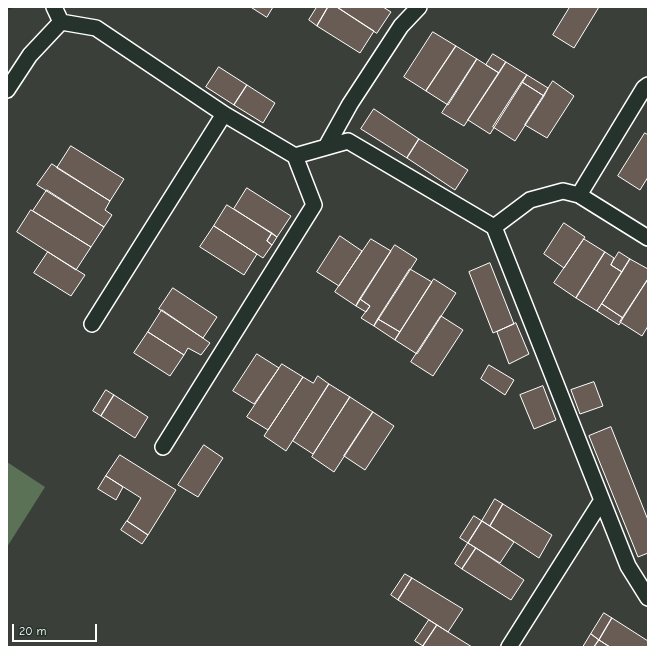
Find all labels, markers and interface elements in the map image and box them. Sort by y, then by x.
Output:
scale bar [14,616,99,642]
text: 20 m [19,624,47,638]

